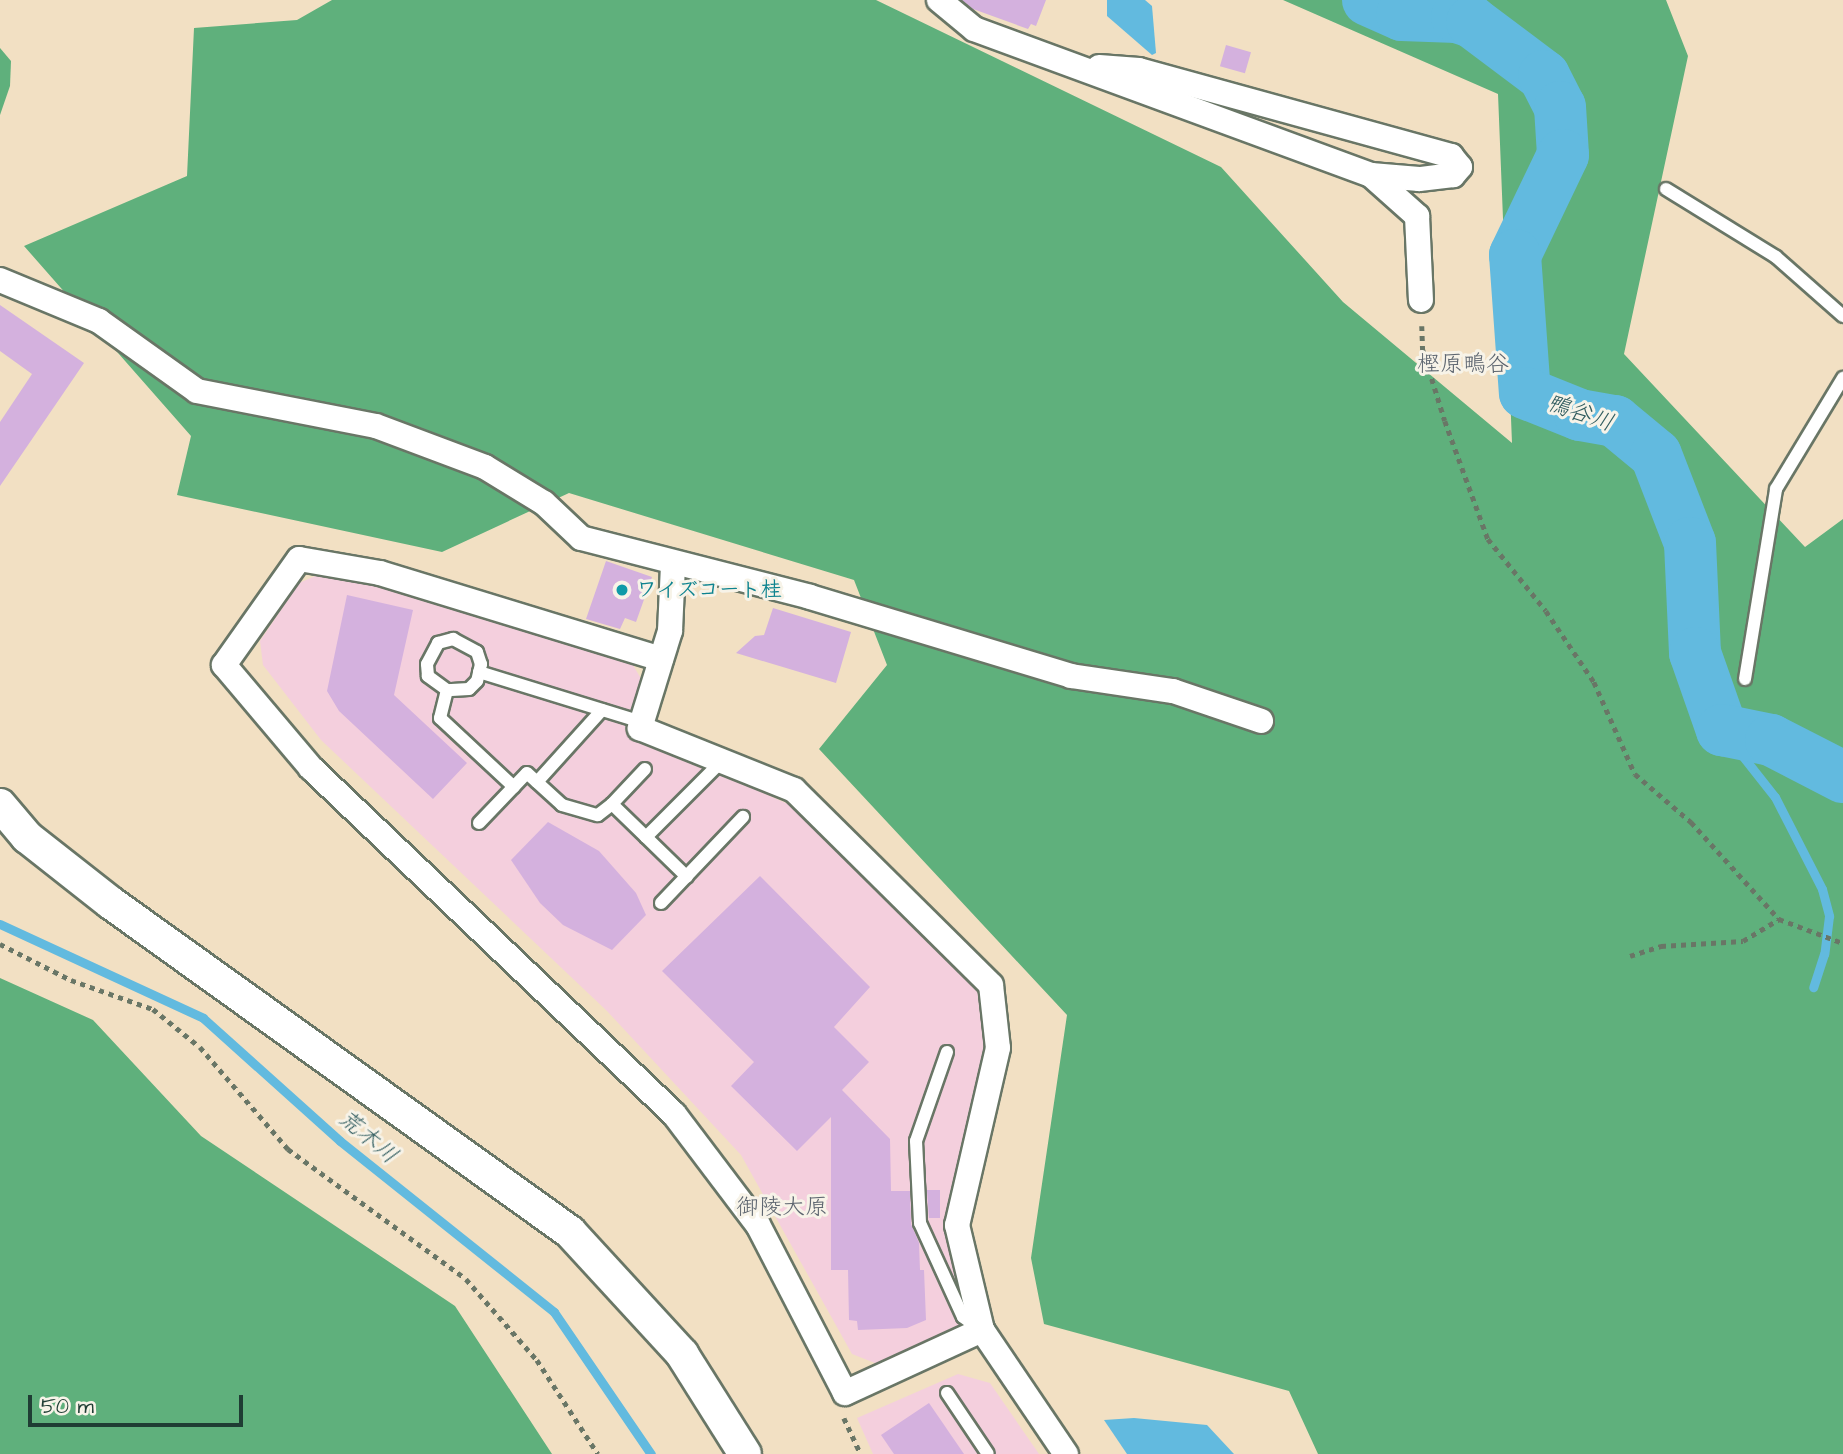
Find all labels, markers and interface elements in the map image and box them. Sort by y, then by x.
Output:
district label: 樫原鴫谷 [1417,350,1509,378]
water label: 鴨谷川 [1543,389,1617,437]
place label: ワイズコート桂 [636,577,783,603]
marker: ワイズコート桂 [614,582,630,598]
water label: 荒木川 [333,1104,403,1170]
district label: 御陵大原 [736,1193,828,1221]
scale bar [32,1380,247,1424]
text: 50 m [41,1392,94,1421]

